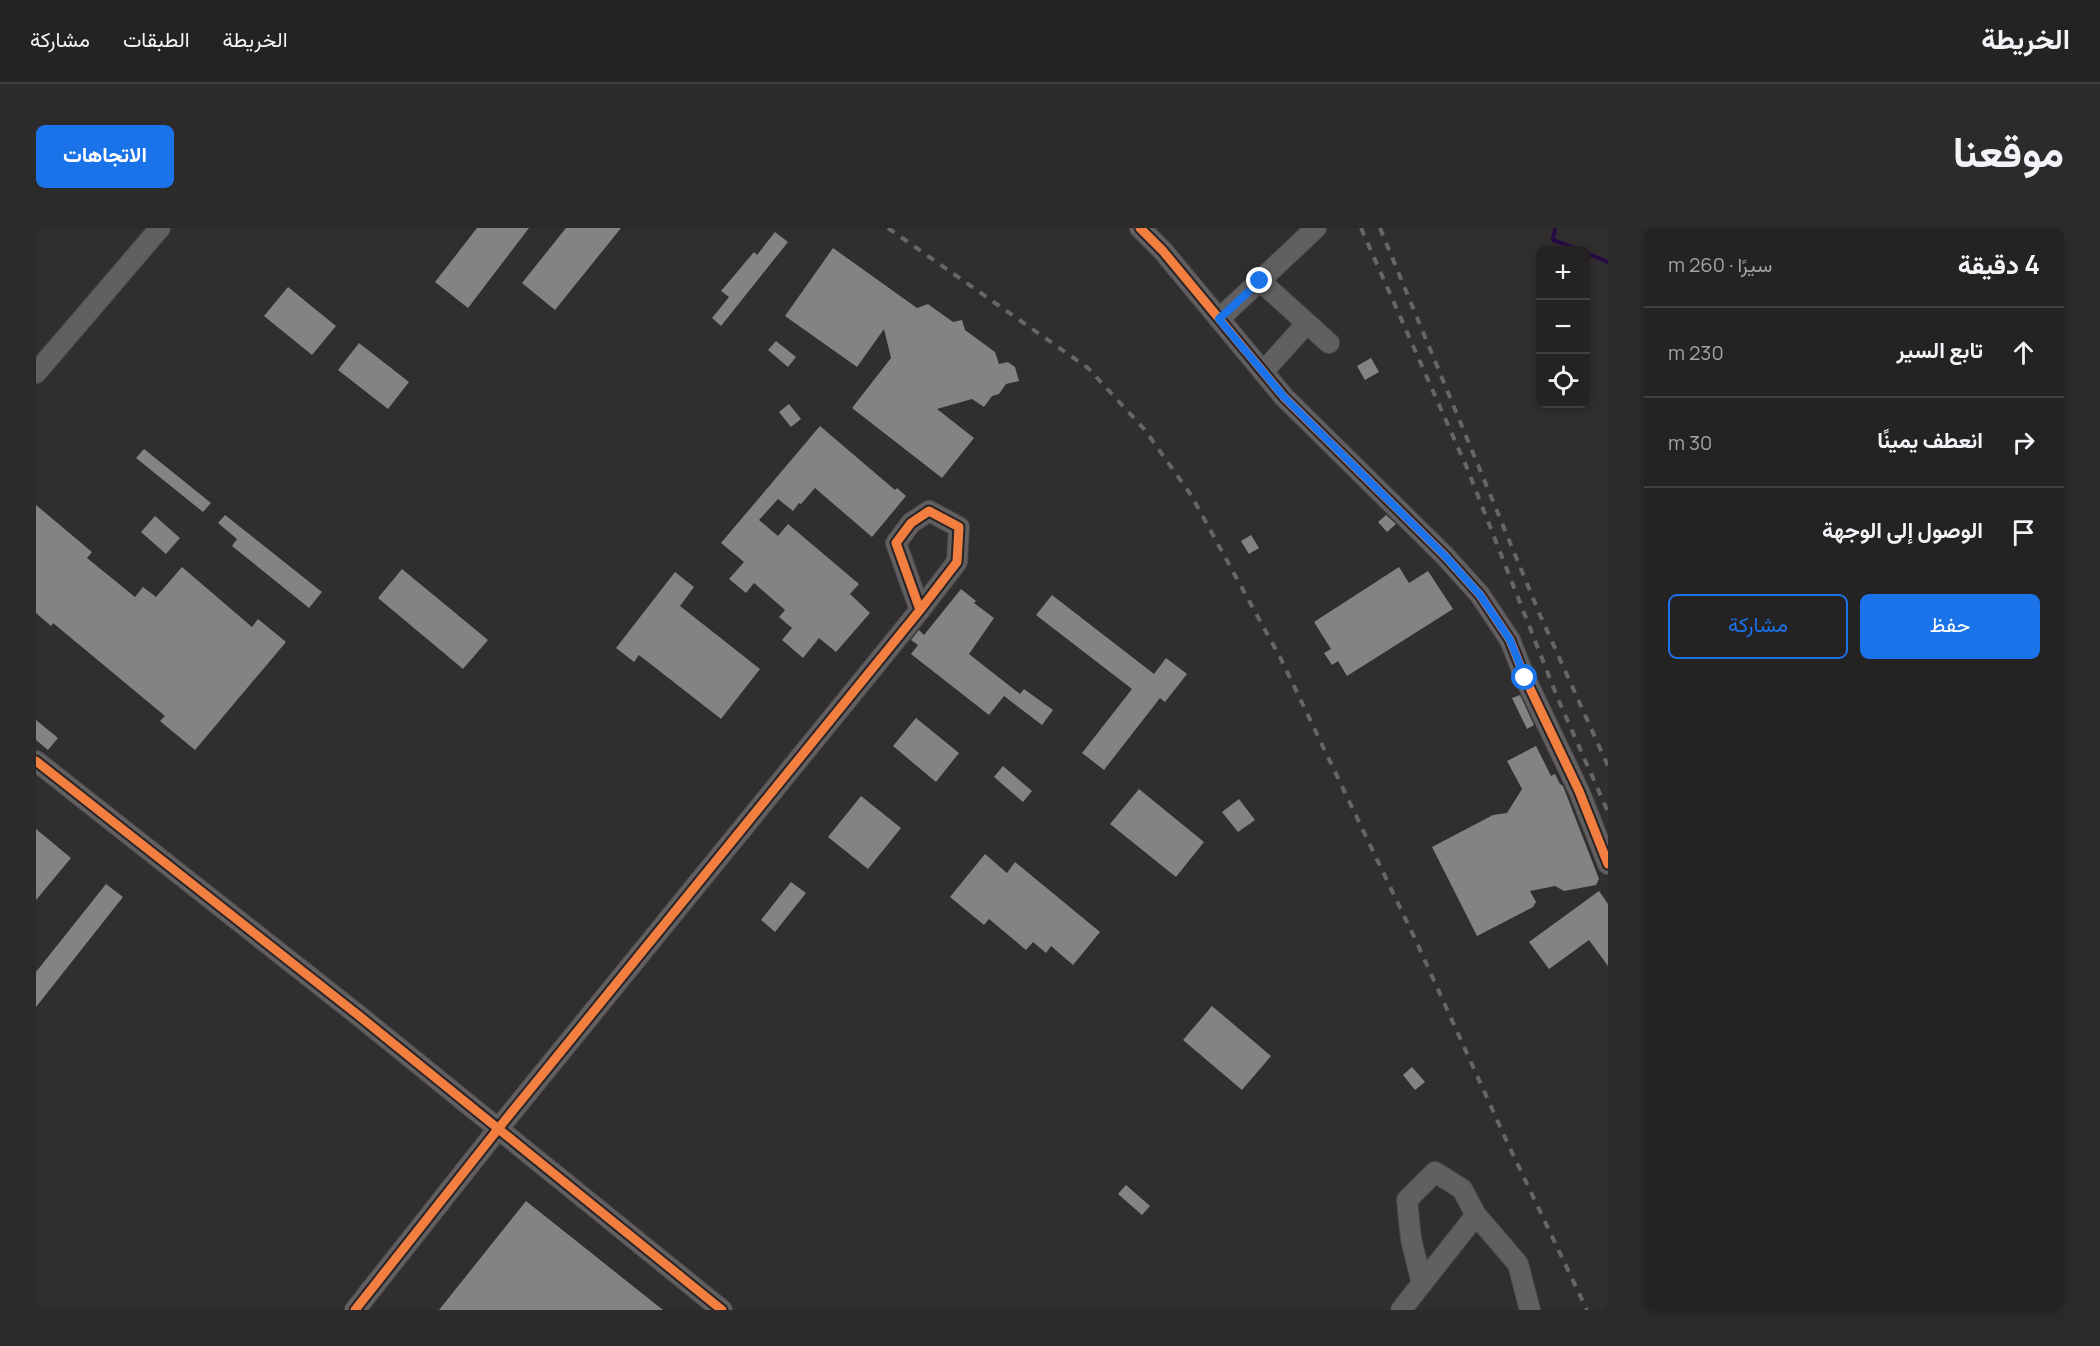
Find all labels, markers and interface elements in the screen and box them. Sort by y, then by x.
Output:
text: الخريطة [1981,19,2070,57]
text: مشاركة [30,25,90,53]
text: الطبقات [123,25,190,53]
text: الخريطة [223,25,288,53]
text: موقعنا [1953,122,2064,180]
button: الاتجاهات [36,125,174,188]
map controls [1536,246,1590,408]
button: + [1536,246,1590,300]
text: 4 دقيقة [1958,246,2040,282]
text: سيرًا · 260 m [1668,251,1772,278]
route end [1246,267,1272,293]
button: − [1536,300,1590,354]
text: تابع السير [1897,335,1983,365]
icon: ahead [2007,336,2040,369]
text: 230 m [1668,339,1724,366]
button: locate [1536,354,1590,408]
text: انعطف يمينًا [1877,425,1983,455]
icon: right [2007,426,2040,459]
text: 30 m [1668,429,1712,456]
text: الوصول إلى الوجهة [1822,515,1983,545]
icon: arrive [2007,516,2040,549]
button: مشاركة [1668,594,1848,659]
button: حفظ [1860,594,2040,659]
route start [1511,664,1537,690]

